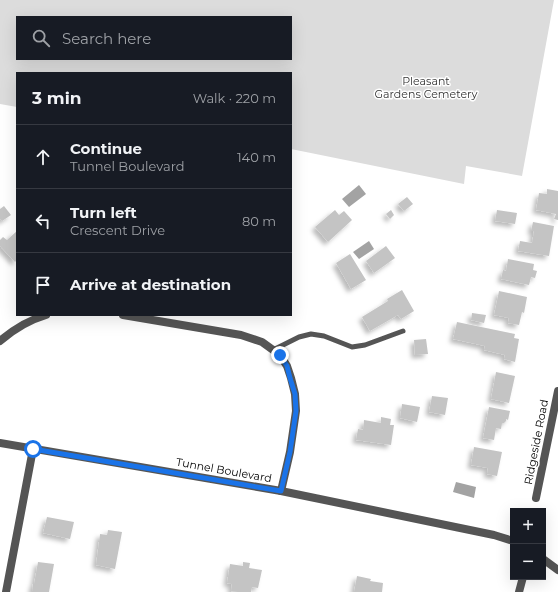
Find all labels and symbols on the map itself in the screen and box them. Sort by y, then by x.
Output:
park label: Pleasant Gardens Cemetery [375,74,477,101]
route end [271,346,289,364]
street label: Ridgeside Road [521,398,551,486]
route start [24,440,42,458]
street label: Tunnel Boulevard [175,455,273,485]

